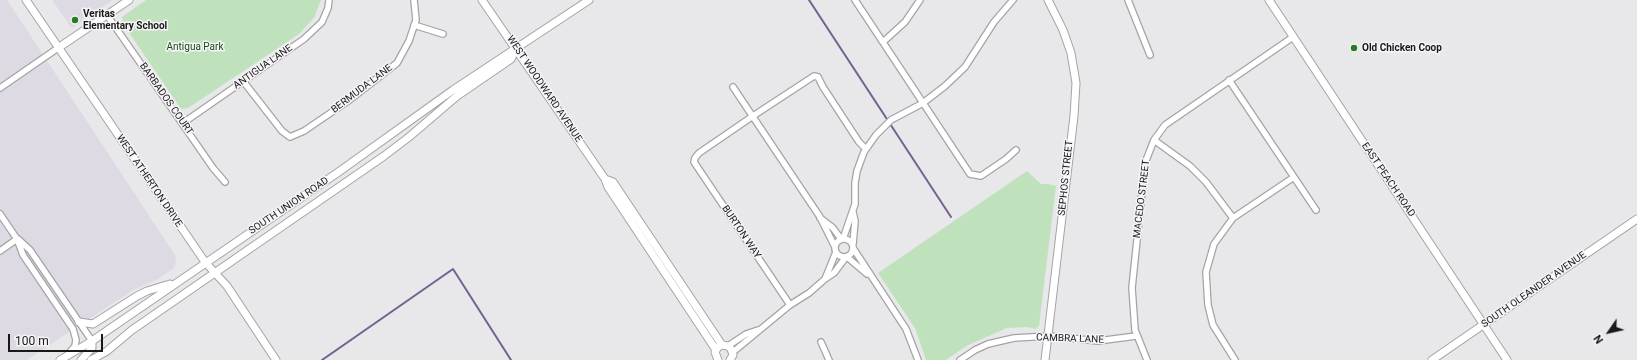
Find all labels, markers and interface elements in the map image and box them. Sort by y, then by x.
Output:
place label: Veritas Elementary School [83,8,167,32]
marker: Veritas Elementary School [70,15,80,25]
street label: WEST WOODWARD AVENUE [504,33,584,145]
park label: Antigua Park [167,41,223,53]
street label: ANTIGUA LANE [231,42,295,92]
place label: Old Chicken Coop [1362,42,1442,54]
marker: Old Chicken Coop [1349,43,1359,53]
street label: BARBADOS COURT [137,61,195,137]
street label: BERMUDA LANE [329,62,395,116]
street label: WEST ATHERTON DRIVE [113,132,185,230]
street label: SEPHOS STREET [1056,140,1076,216]
street label: EAST PEACH ROAD [1359,140,1417,220]
street label: MACEDO STREET [1131,159,1153,239]
street label: SOUTH UNION ROAD [247,175,331,237]
street label: BURTON WAY [719,203,763,261]
street label: SOUTH OLEANDER AVENUE [1479,249,1589,331]
north arrow [1589,312,1629,352]
scale bar [10,326,105,352]
street label: CAMBRA LANE [1036,332,1104,346]
text: N [1591,332,1606,346]
text: 100 m [15,334,49,348]

